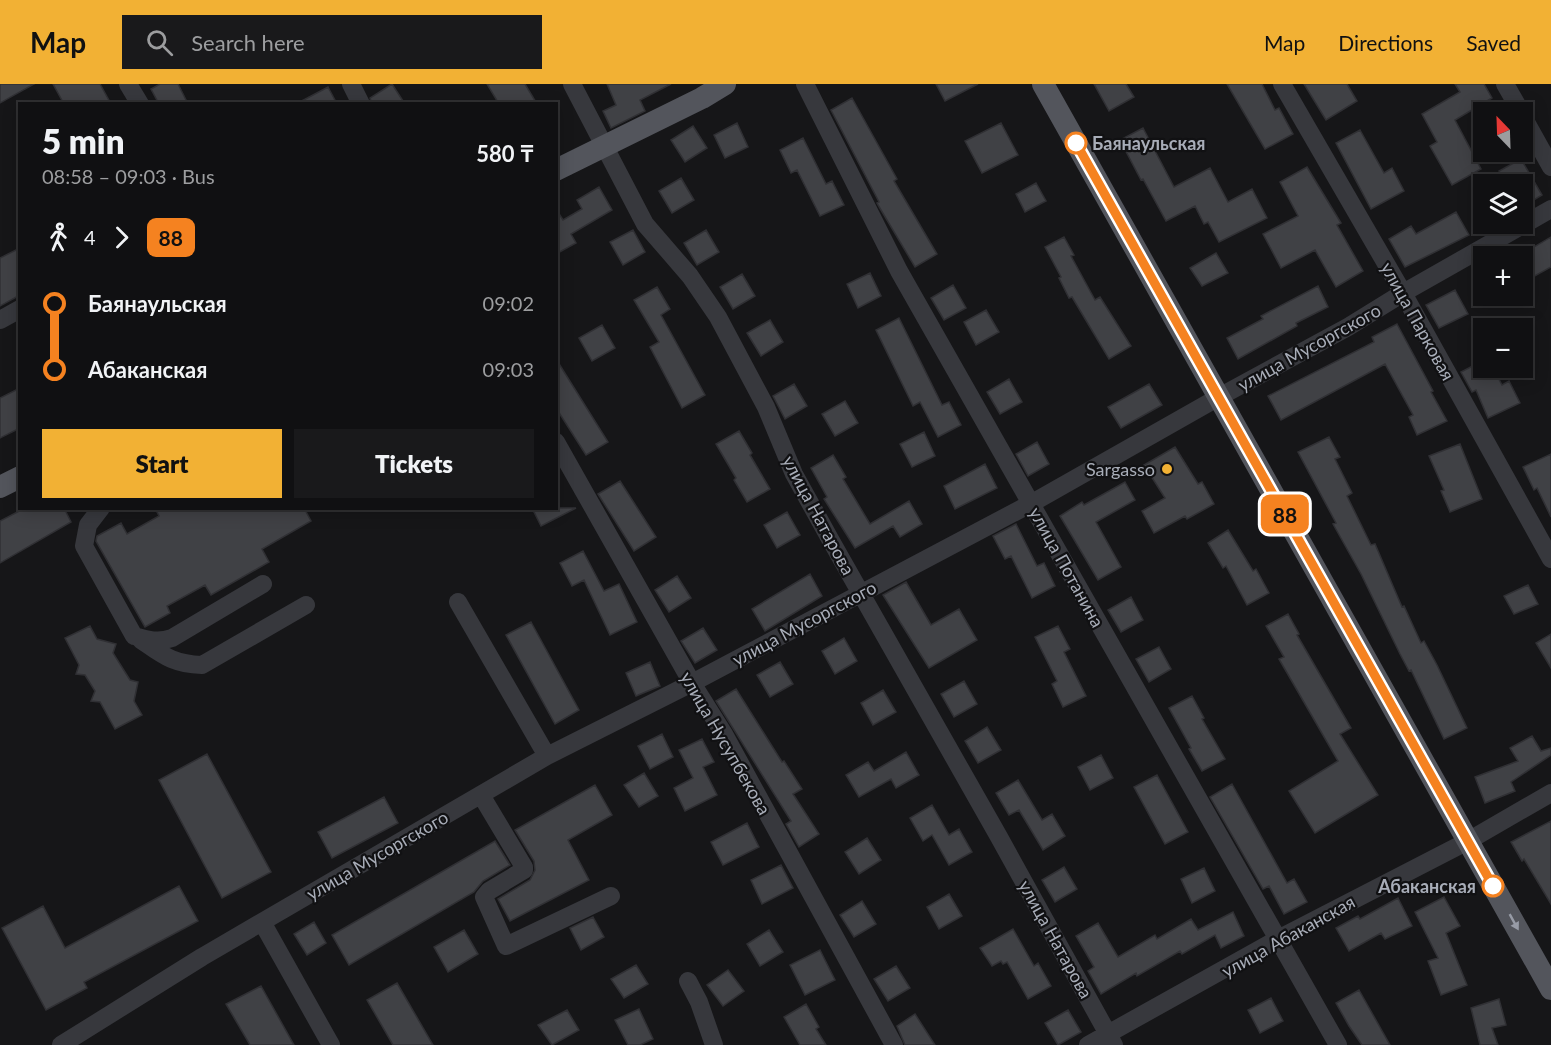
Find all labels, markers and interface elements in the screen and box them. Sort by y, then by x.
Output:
search box [122,15,542,69]
text: Map [30,25,86,59]
icon: search [143,26,176,59]
text: Search here [191,29,305,56]
text: Map [1264,30,1305,55]
text: Directions [1338,30,1433,55]
text: Saved [1466,30,1521,55]
north arrow [1473,102,1533,162]
map controls [1473,102,1533,378]
text: 5 min [42,121,124,161]
marker: Баянаульская [1065,132,1087,154]
place label: Баянаульская [1092,132,1206,154]
text: 580 ₸ [476,140,534,167]
text: 08:58 – 09:03 · Bus [42,164,215,188]
button: layers [1473,174,1533,234]
icon: walk [42,221,75,254]
icon: forward [105,221,138,254]
text: 4 [84,225,96,249]
text: 88 [159,225,183,250]
button: + [1473,246,1533,306]
street label: улица Парковая [1376,258,1460,384]
text: Баянаульская [88,290,227,317]
text: 09:02 [483,291,534,315]
street label: улица Мусоргского [1234,299,1384,395]
button: − [1473,318,1533,378]
text: Абаканская [88,356,207,383]
text: 09:03 [483,357,534,381]
button: Start [42,429,282,498]
button: Tickets [294,429,534,498]
street label: улица Натарова [778,452,860,578]
place label: Sargasso [1086,458,1155,480]
marker: Sargasso [1160,462,1174,476]
line badge: 88 [1258,494,1312,534]
text: 88 [1273,502,1297,527]
street label: улица Потанина [1025,503,1109,631]
street label: улица Мусоргского [728,576,880,670]
street label: улица Нусупбекова [676,668,776,818]
street label: улица Мусоргского [302,805,452,905]
place label: Абаканская [1377,875,1476,897]
marker: Абаканская [1482,875,1504,897]
street label: улица Натарова [1014,876,1098,1002]
street label: улица Абаканская [1217,890,1359,982]
one-way arrow [1508,914,1519,930]

